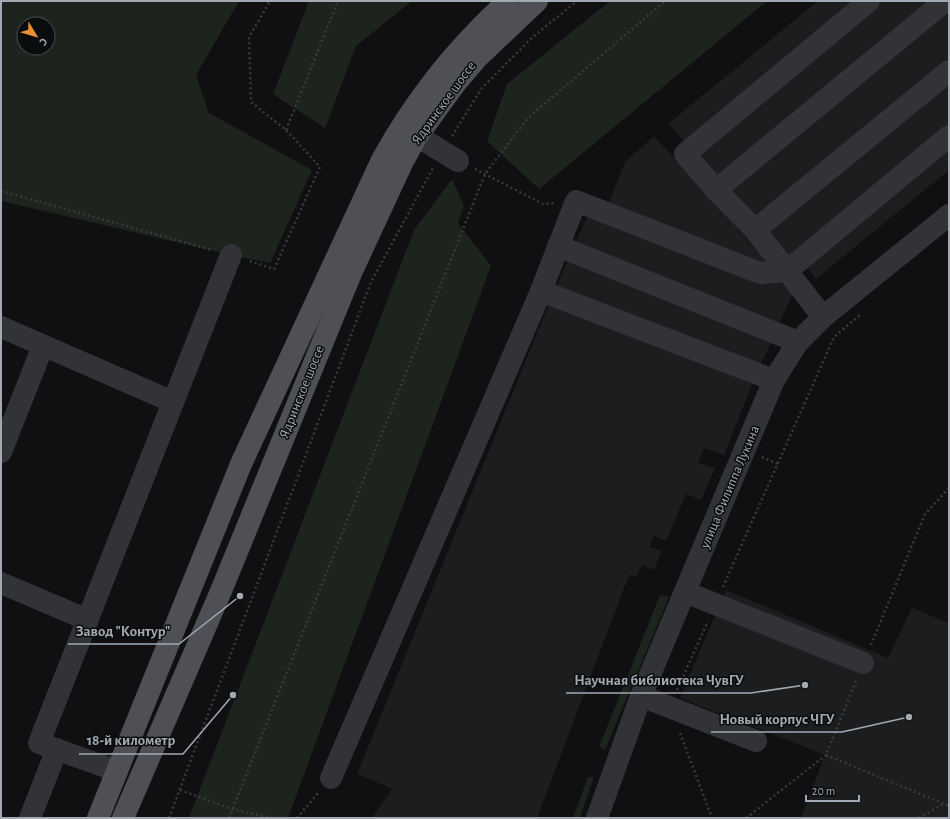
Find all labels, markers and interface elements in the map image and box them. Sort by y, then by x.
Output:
north arrow [16,16,56,56]
text: С [37,36,50,48]
street label: Ядринское шоссе [409,59,479,147]
street label: Ядринское шоссе [277,344,327,440]
street label: улица Филиппа Лукина [697,423,762,551]
callout: Завод "Контур" [68,617,179,644]
text: Завод "Контур" [76,624,170,639]
callout: Научная библиотека ЧувГУ [566,666,751,693]
text: Научная библиотека ЧувГУ [574,673,744,688]
callout: Новый корпус ЧГУ [711,705,842,732]
text: Новый корпус ЧГУ [720,712,835,727]
callout: 18-й километр [79,727,183,754]
text: 18-й километр [87,733,175,748]
scale bar [806,777,859,803]
text: 20 m [812,785,835,797]

